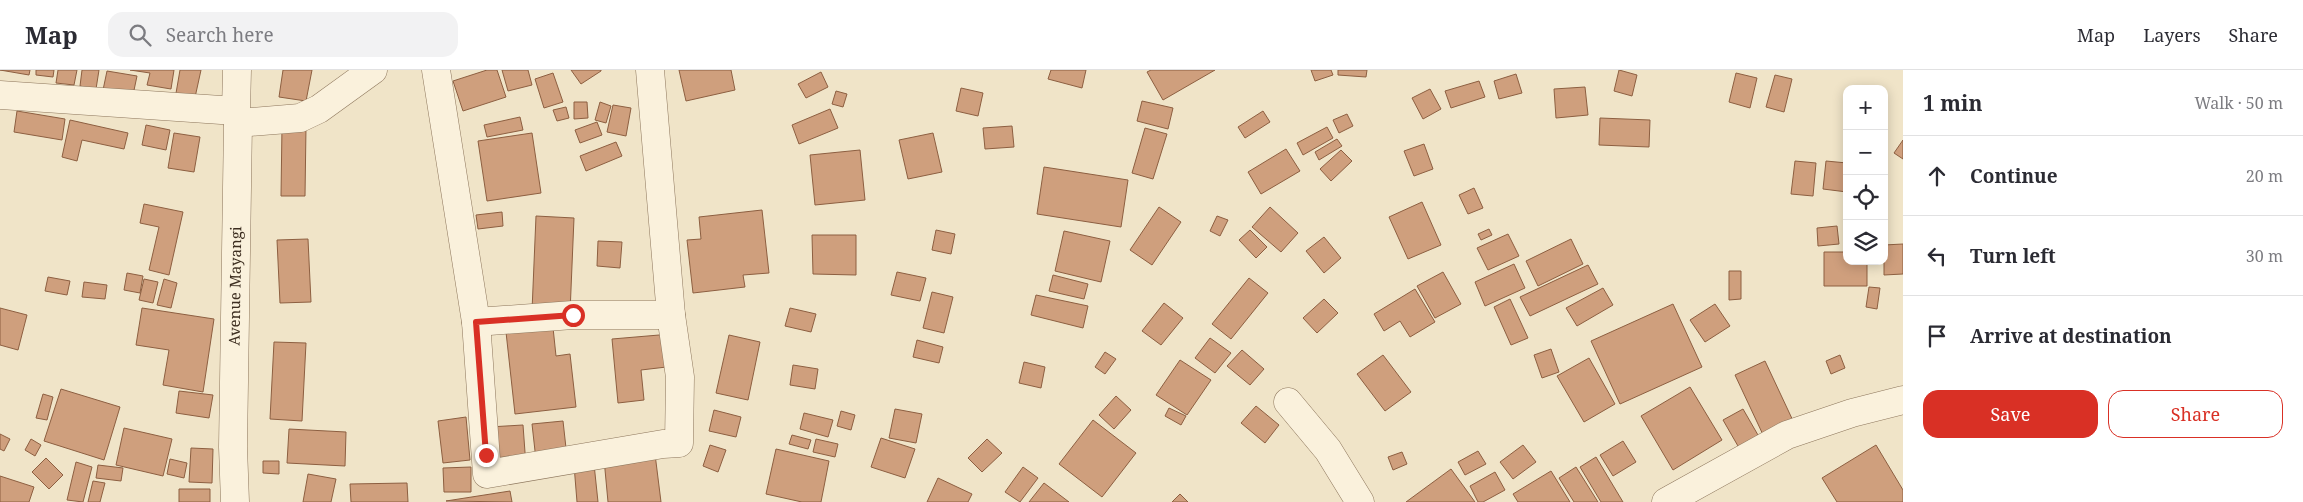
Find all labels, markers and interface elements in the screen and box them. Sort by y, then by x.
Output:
search box [108,12,458,57]
text: Map [25,18,78,51]
icon: search [126,21,154,49]
text: Search here [166,22,274,48]
text: Map [2077,23,2115,47]
text: Layers [2143,23,2201,47]
text: Share [2229,23,2278,47]
map controls [1843,85,1888,265]
button: + [1843,85,1888,130]
text: 1 min [1923,89,1982,117]
text: Walk · 50 m [2195,92,2283,114]
button: − [1843,130,1888,175]
icon: ahead [1923,162,1951,190]
text: Continue [1970,163,2058,189]
text: 20 m [2246,165,2283,187]
button: locate [1843,175,1888,220]
button: layers [1843,220,1888,265]
street label: Avenue Mayangi [224,226,245,346]
icon: left [1923,242,1951,270]
text: Turn left [1970,243,2056,269]
text: 30 m [2246,245,2283,267]
route start [562,304,585,327]
icon: arrive [1923,322,1951,350]
text: Arrive at destination [1970,323,2172,349]
button: Save [1923,390,2098,438]
button: Share [2108,390,2283,438]
route end [475,444,498,467]

